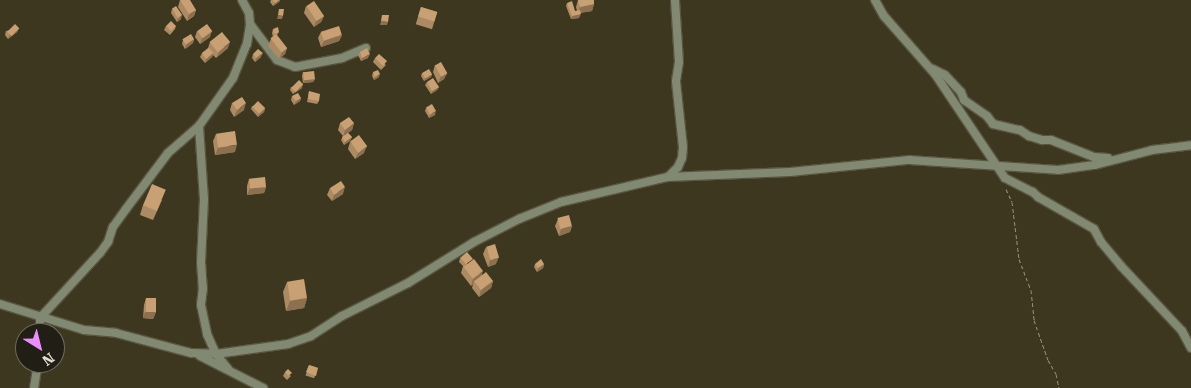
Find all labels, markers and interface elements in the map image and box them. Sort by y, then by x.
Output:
north arrow [15,323,65,373]
text: N [39,350,57,369]

